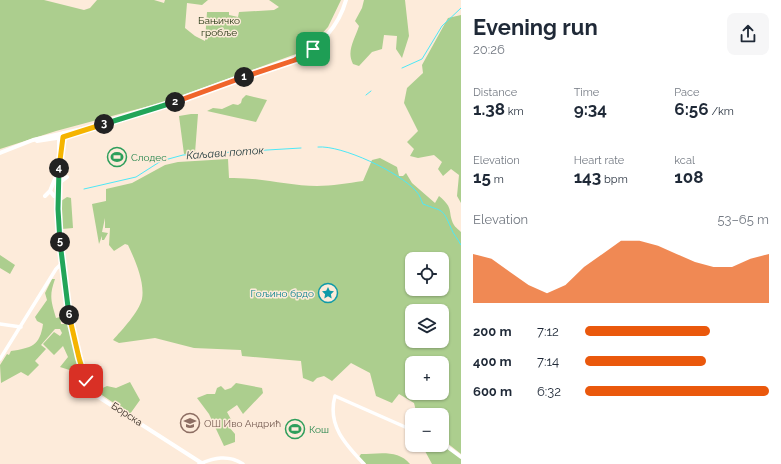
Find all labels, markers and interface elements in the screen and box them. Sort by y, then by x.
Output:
button: share [727,13,769,55]
text: Evening run [473,14,598,40]
park label: Бањичко гробље [198,15,240,38]
pin [296,32,330,66]
icon: arrive [302,38,324,60]
text: 20:26 [473,42,505,57]
pin: 1 [234,67,254,87]
text: 1 [241,70,247,83]
text: Distance [473,86,517,99]
text: Time [574,86,599,99]
text: Pace [674,86,700,99]
pin: 2 [165,92,185,112]
text: 2 [172,95,178,108]
text: 1.38 [473,99,505,119]
text: 9:34 [574,99,607,119]
text: 6:56 [674,99,709,119]
text: km [505,105,524,118]
text: /km [709,105,734,118]
pin: 3 [94,114,114,134]
text: 3 [101,117,107,130]
water label: Каљави поток [186,144,265,162]
sports icon: Слодес [106,146,128,168]
place label: Слодес [131,152,167,163]
text: Elevation [473,154,520,167]
text: Heart rate [574,154,624,167]
text: kcal [674,154,695,167]
pin: 4 [49,158,69,178]
text: 4 [56,161,62,174]
text: 15 [473,167,491,187]
text: 143 [574,167,601,187]
text: 108 [674,167,703,187]
text: m [491,173,504,186]
text: bpm [601,173,628,186]
text: Elevation [473,212,528,227]
text: 53–65 m [717,212,769,227]
pin: 5 [50,232,70,252]
text: 5 [57,235,63,248]
map controls [405,252,449,452]
button: locate [405,252,449,296]
place icon: Гољино брдо [317,282,339,304]
place label: Гољино брдо [251,288,314,299]
button: layers [405,304,449,348]
pin: 6 [59,305,79,325]
text: 6 [66,308,72,321]
text: 200 m [473,324,512,339]
text: 7:12 [537,324,559,339]
text: 400 m [473,354,512,369]
text: 7:14 [537,354,559,369]
button: + [405,356,449,400]
pin [69,364,103,398]
icon: check [75,370,97,392]
text: 600 m [473,384,512,399]
text: 6:32 [537,384,561,399]
street label: Борска [109,400,145,428]
button: − [405,408,449,452]
school or university icon: ОШ Иво Андрић [179,412,201,434]
place label: ОШ Иво Андрић [204,418,281,429]
sports icon: Кош [284,418,306,440]
place label: Кош [309,424,329,435]

